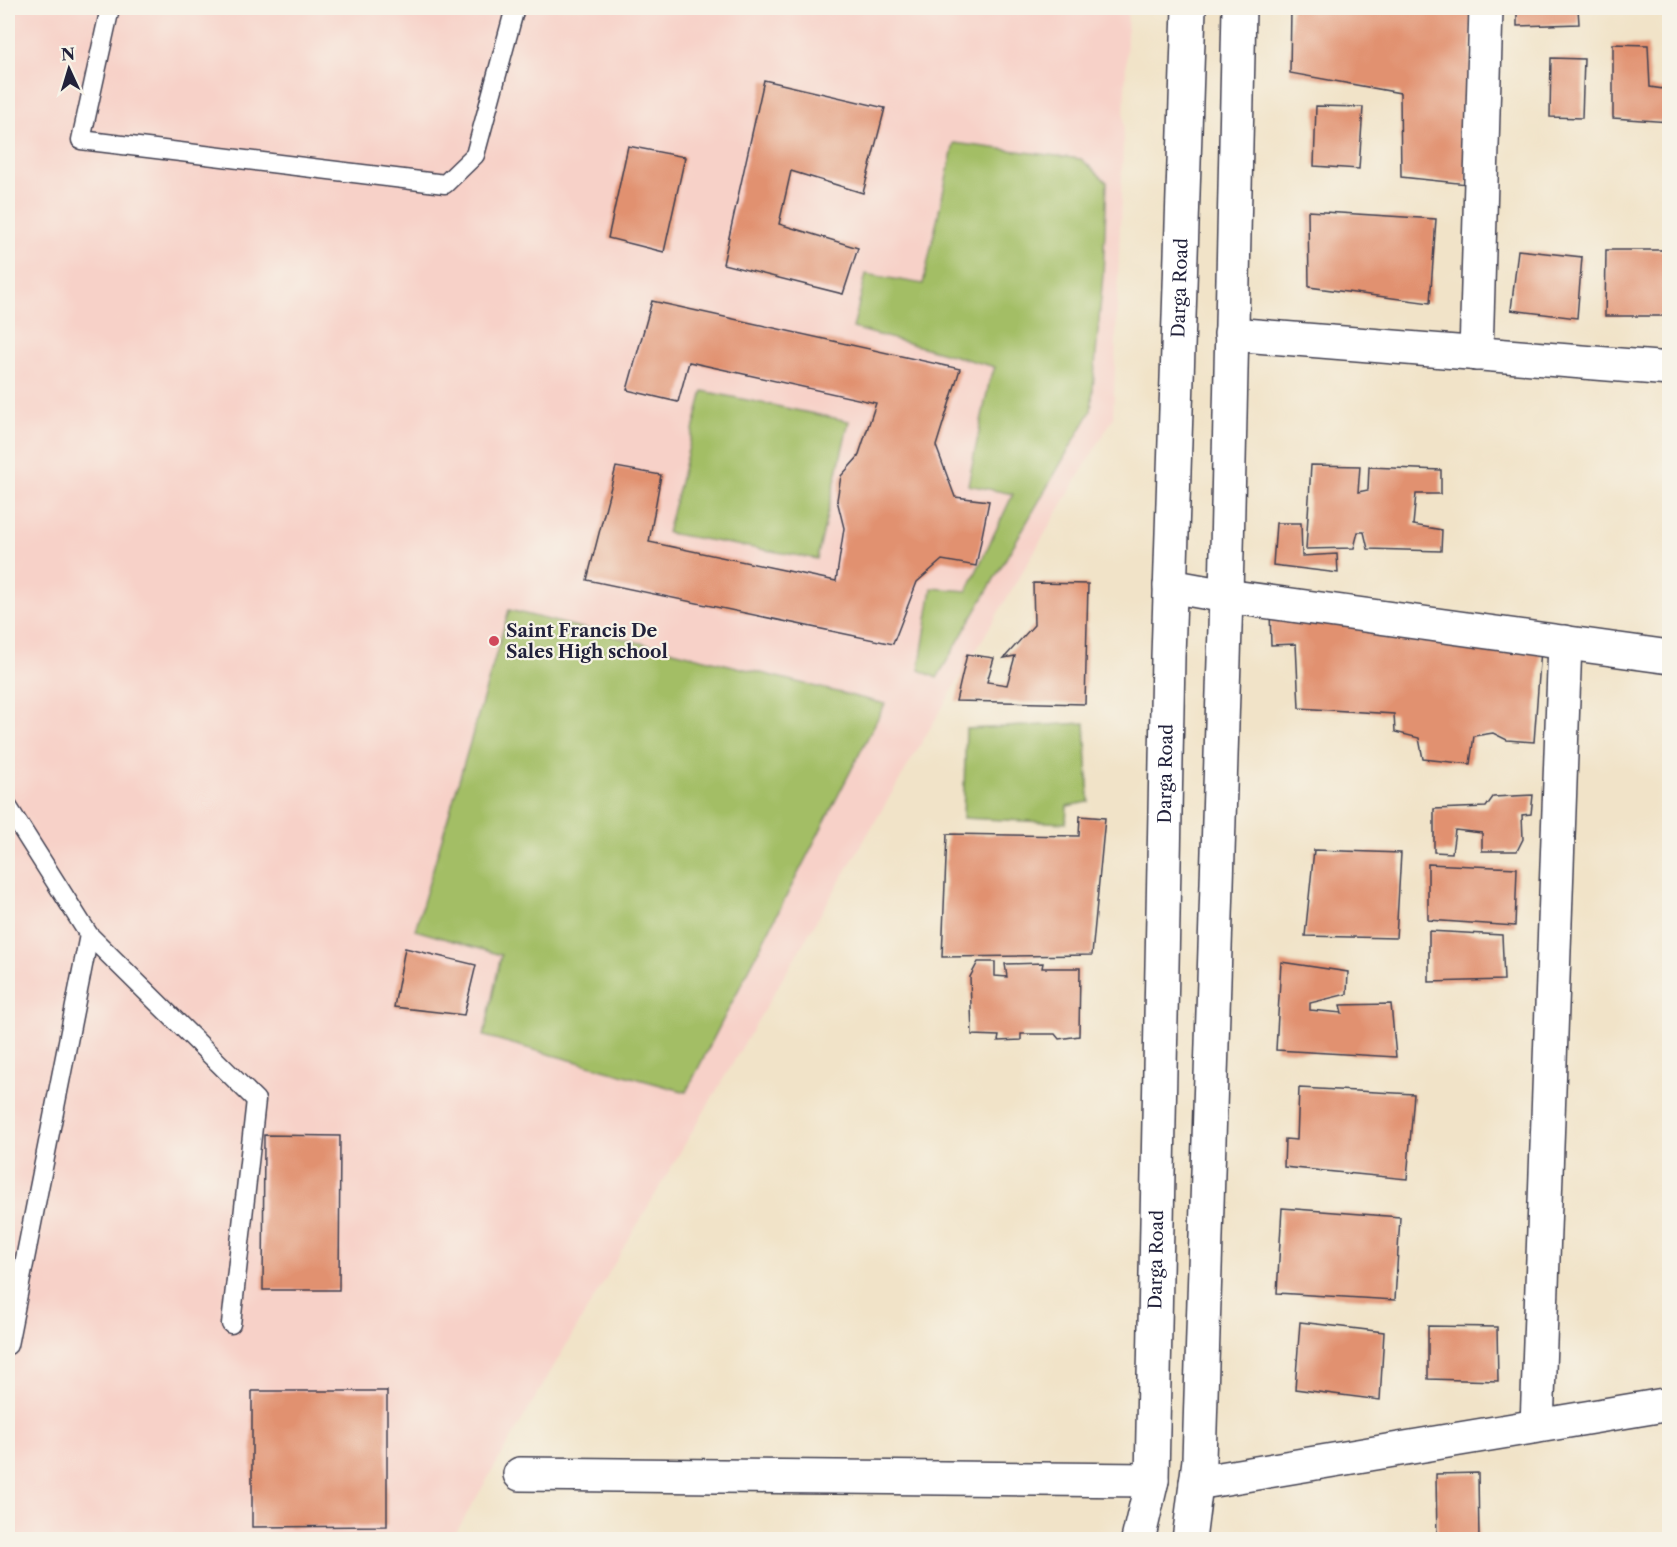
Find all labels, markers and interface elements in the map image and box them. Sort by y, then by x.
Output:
north arrow [39,39,99,99]
text: N [60,44,76,64]
street label: Darga Road [1167,238,1193,338]
place label: Saint Francis De Sales High school [506,620,668,663]
marker: Saint Francis De Sales High school [487,634,501,648]
street label: Darga Road [1154,724,1178,824]
street label: Darga Road [1144,1210,1168,1310]

